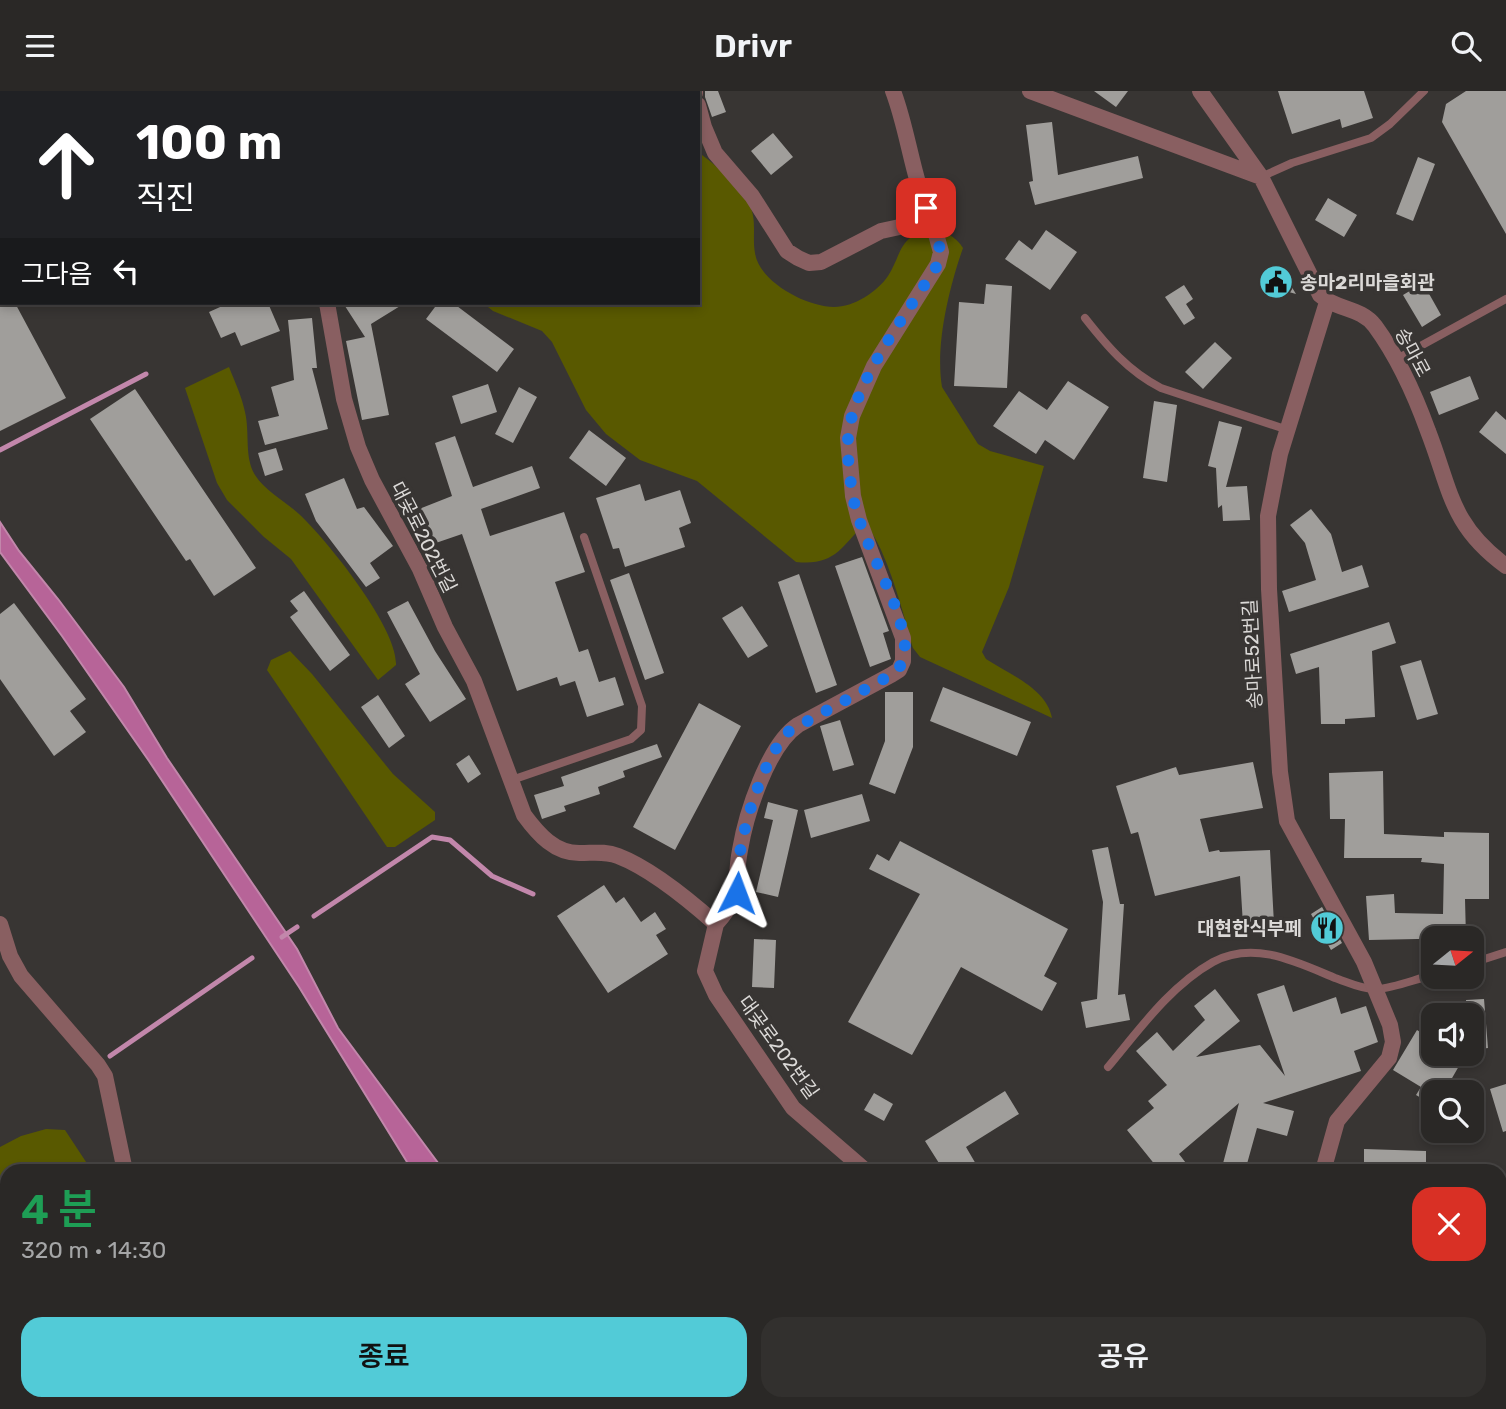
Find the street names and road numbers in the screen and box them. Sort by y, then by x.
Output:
street label: 송마로 [1390,324,1435,381]
street label: 대곶로202번길 [386,478,461,597]
street label: 송마로52번길 [1238,599,1267,709]
street label: 대곶로202번길 [734,991,824,1103]

